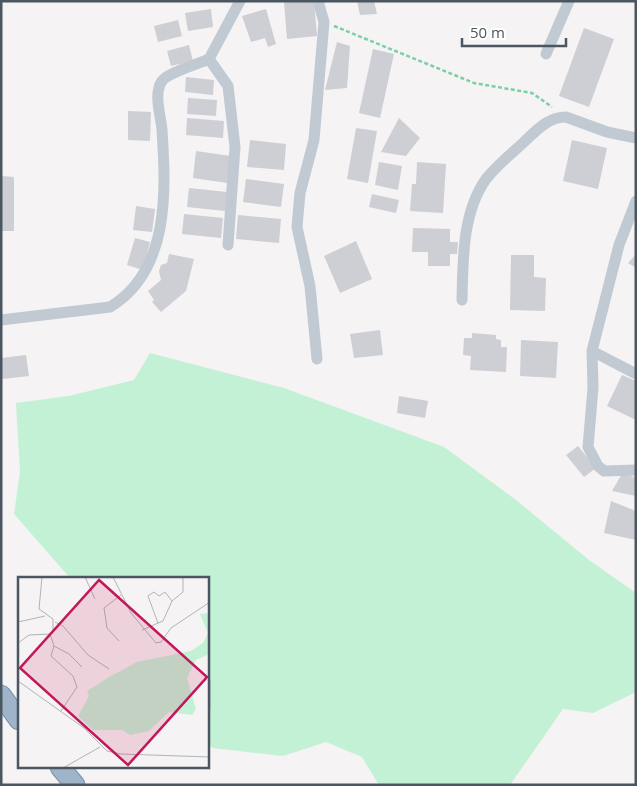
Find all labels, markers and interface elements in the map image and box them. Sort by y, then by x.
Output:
scale bar [462,15,566,47]
text: 50 m [470,22,505,42]
inset map [18,577,209,768]

